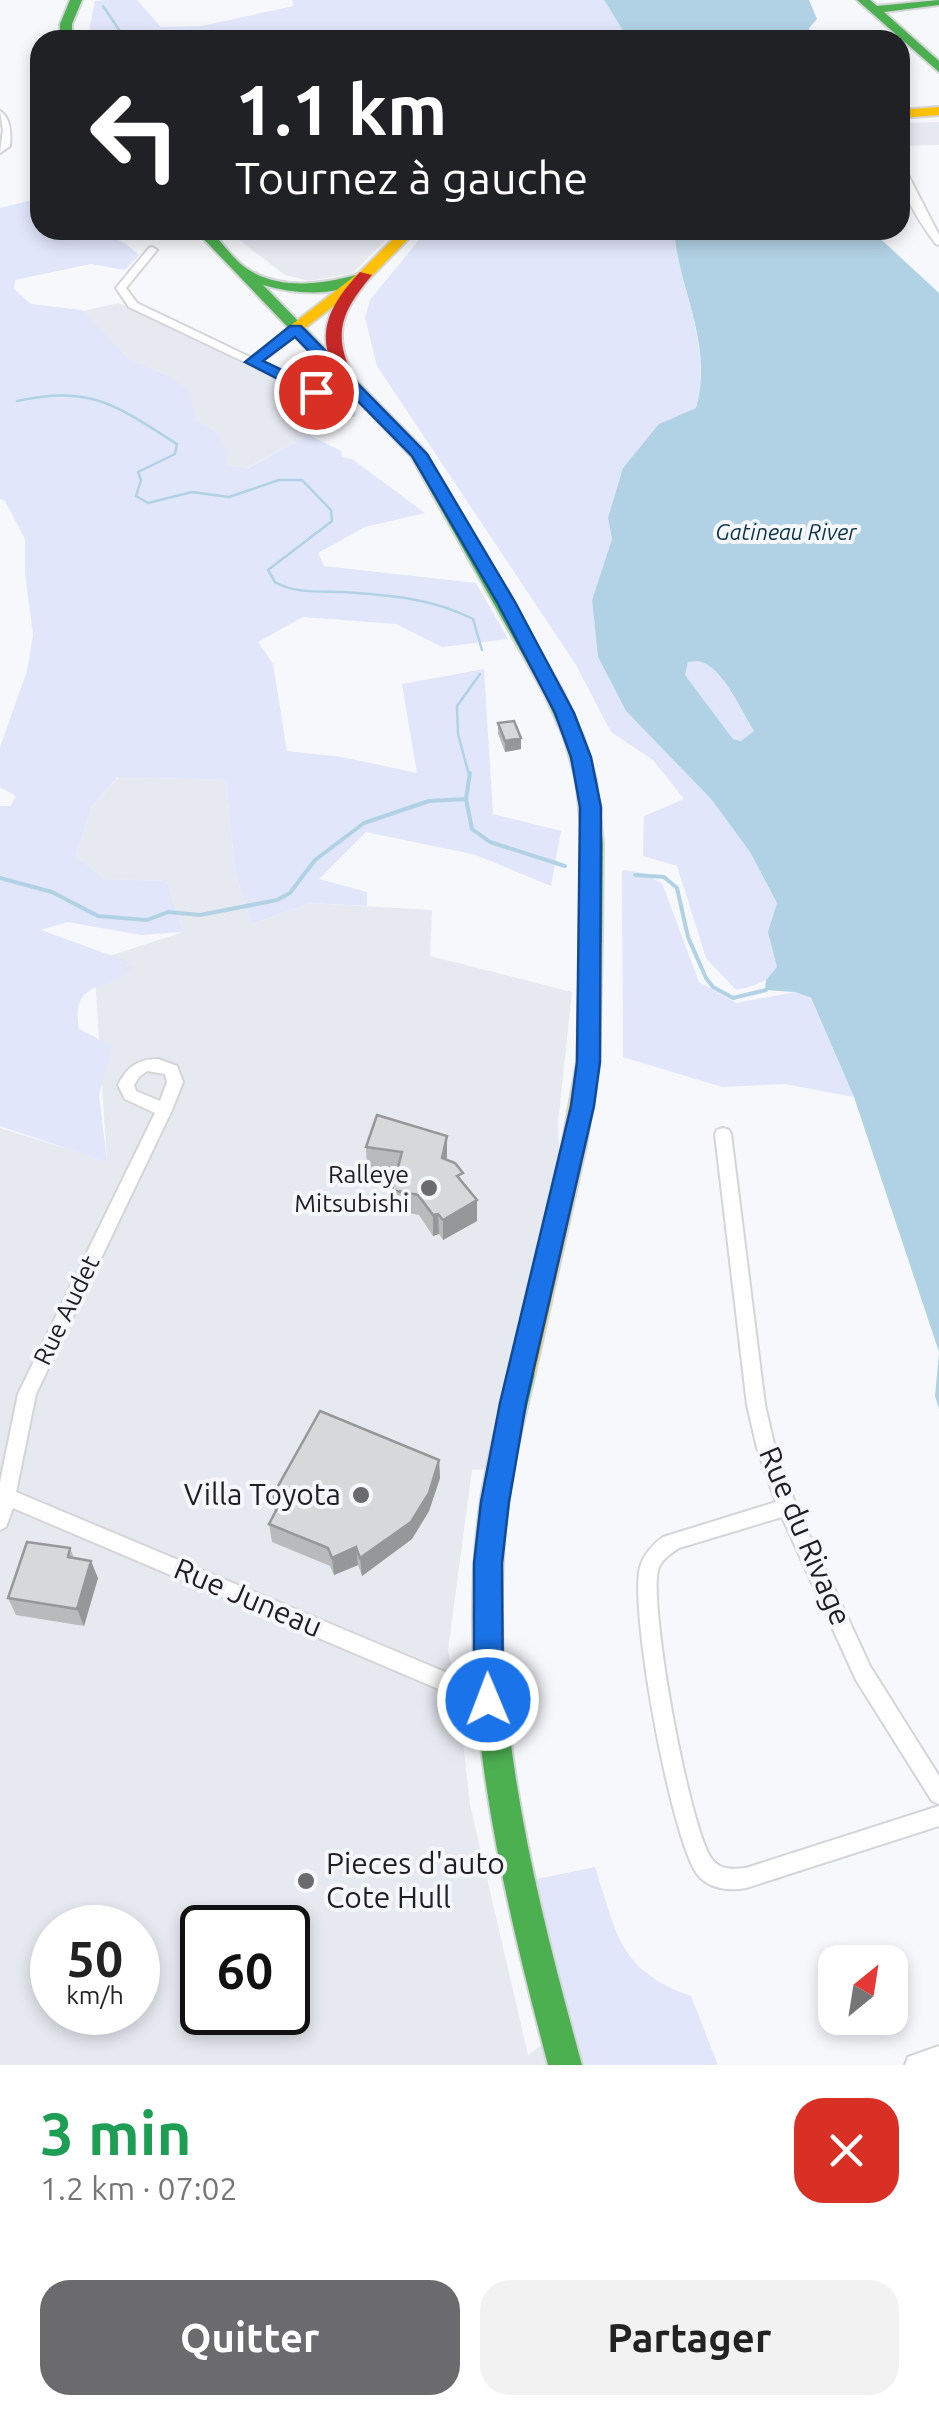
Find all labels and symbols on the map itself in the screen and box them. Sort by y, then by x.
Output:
pin [274,350,359,435]
water label: Gatineau River [715,519,857,544]
place label: Ralleye Mitsubishi [294,1160,409,1217]
marker: Ralleye Mitsubishi [418,1177,440,1199]
street label: Rue Audet [28,1251,105,1369]
street label: Rue du Rivage [753,1441,859,1630]
place label: Villa Toyota [184,1477,341,1511]
marker: Villa Toyota [350,1484,372,1506]
street label: Rue Juneau [169,1551,327,1643]
position arrow [436,1648,540,1752]
place label: Pieces d'auto Cote Hull [326,1846,505,1914]
marker: Pieces d'auto Cote Hull [295,1870,317,1892]
speed limit sign: 60 [180,1905,310,2035]
north arrow [818,1945,908,2035]

